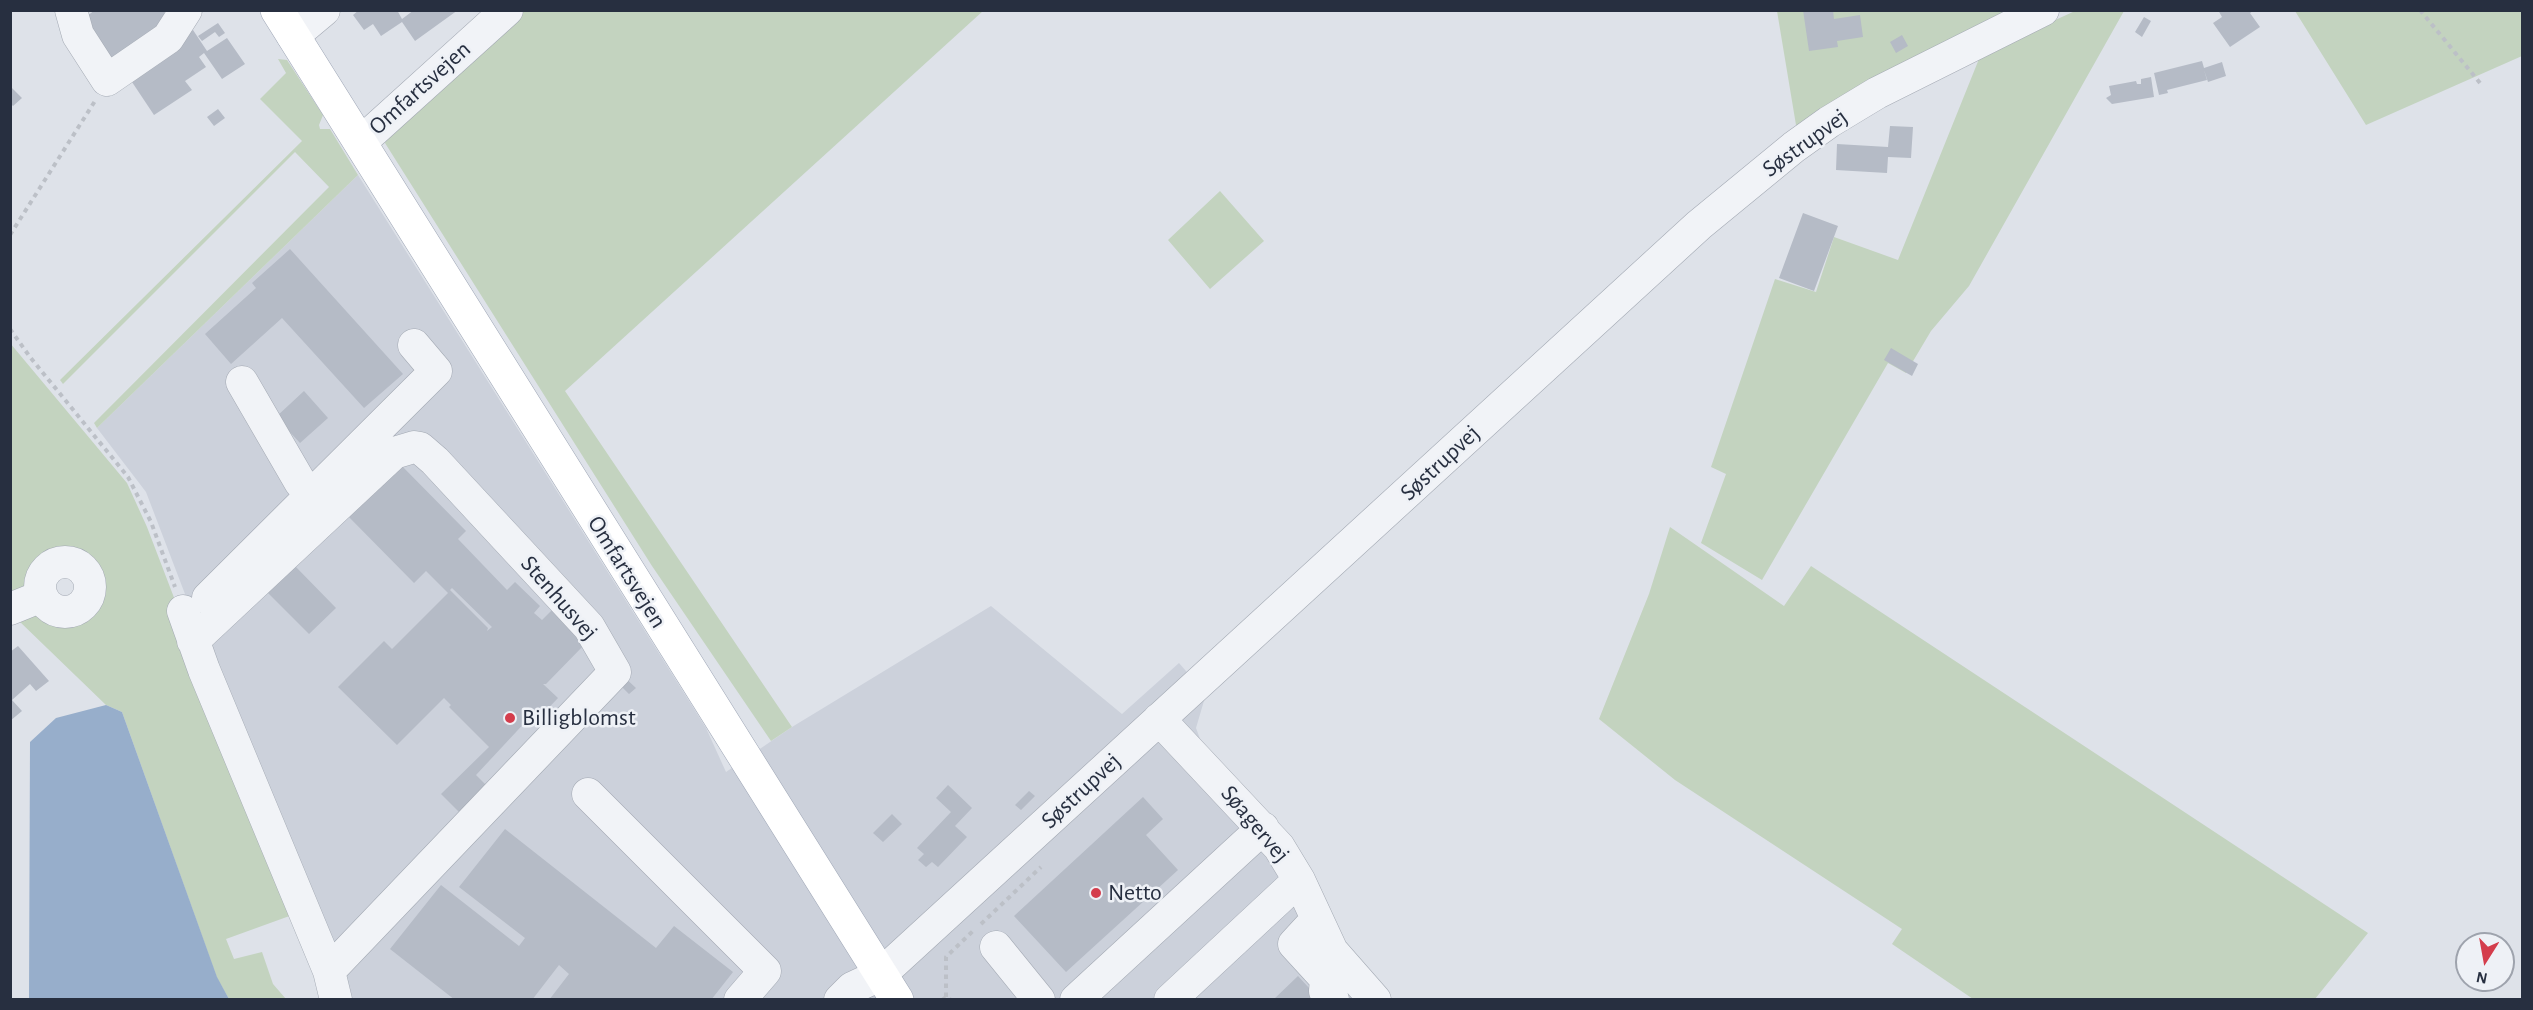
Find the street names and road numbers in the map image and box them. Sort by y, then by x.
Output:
street label: Omfartsvejen [363,35,477,141]
street label: Søstrupvej [1757,102,1853,184]
street label: Søstrupvej [1394,419,1486,507]
street label: Omfartsvejen [581,510,673,634]
street label: Stenhusvej [514,550,604,646]
street label: Søstrupvej [1035,747,1127,835]
street label: Søagervej [1214,780,1296,868]

